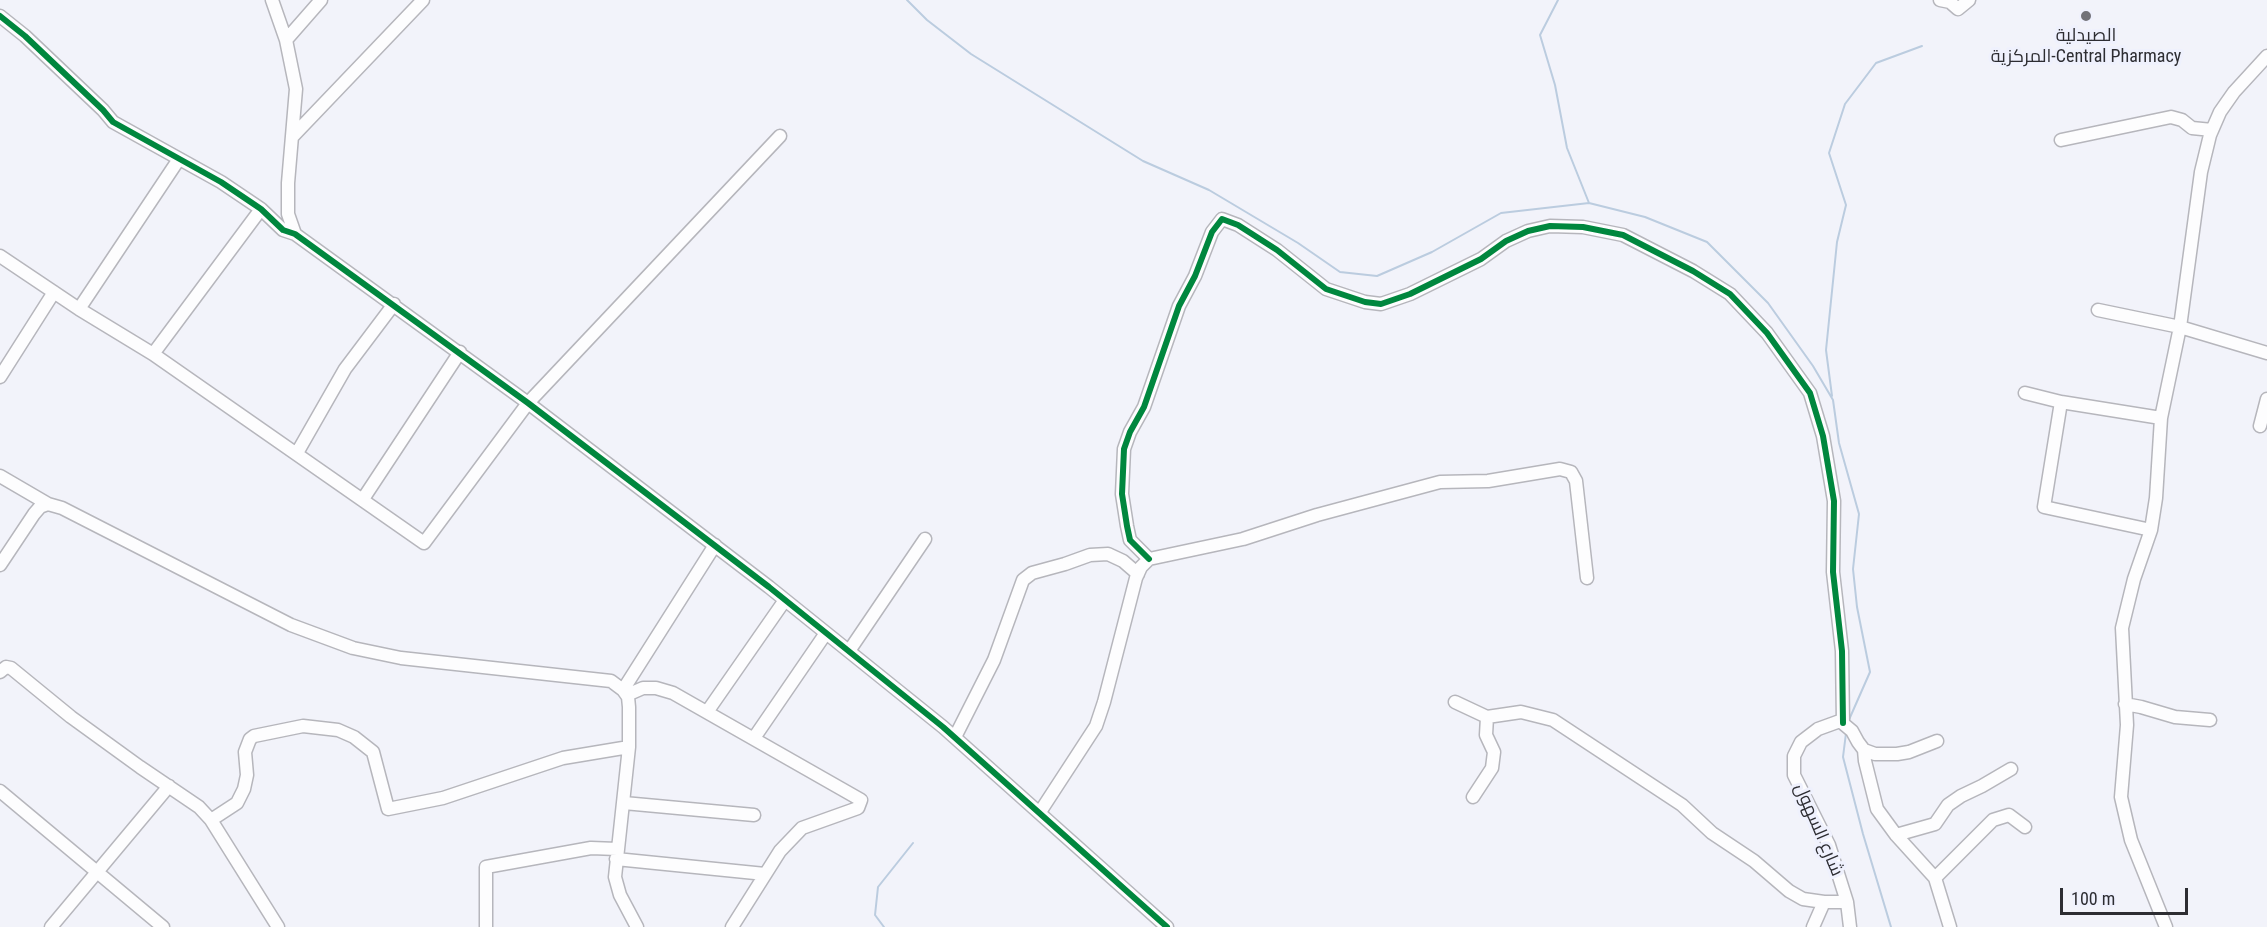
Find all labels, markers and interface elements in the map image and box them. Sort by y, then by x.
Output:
marker: الصيدلية المركزية-Central Pharmacy [2079,9,2093,23]
place label: الصيدلية المركزية-Central Pharmacy [1991,25,2181,68]
street label: شارع السهول [1789,780,1847,880]
scale bar [2063,876,2190,914]
text: 100 m [2071,888,2115,909]

